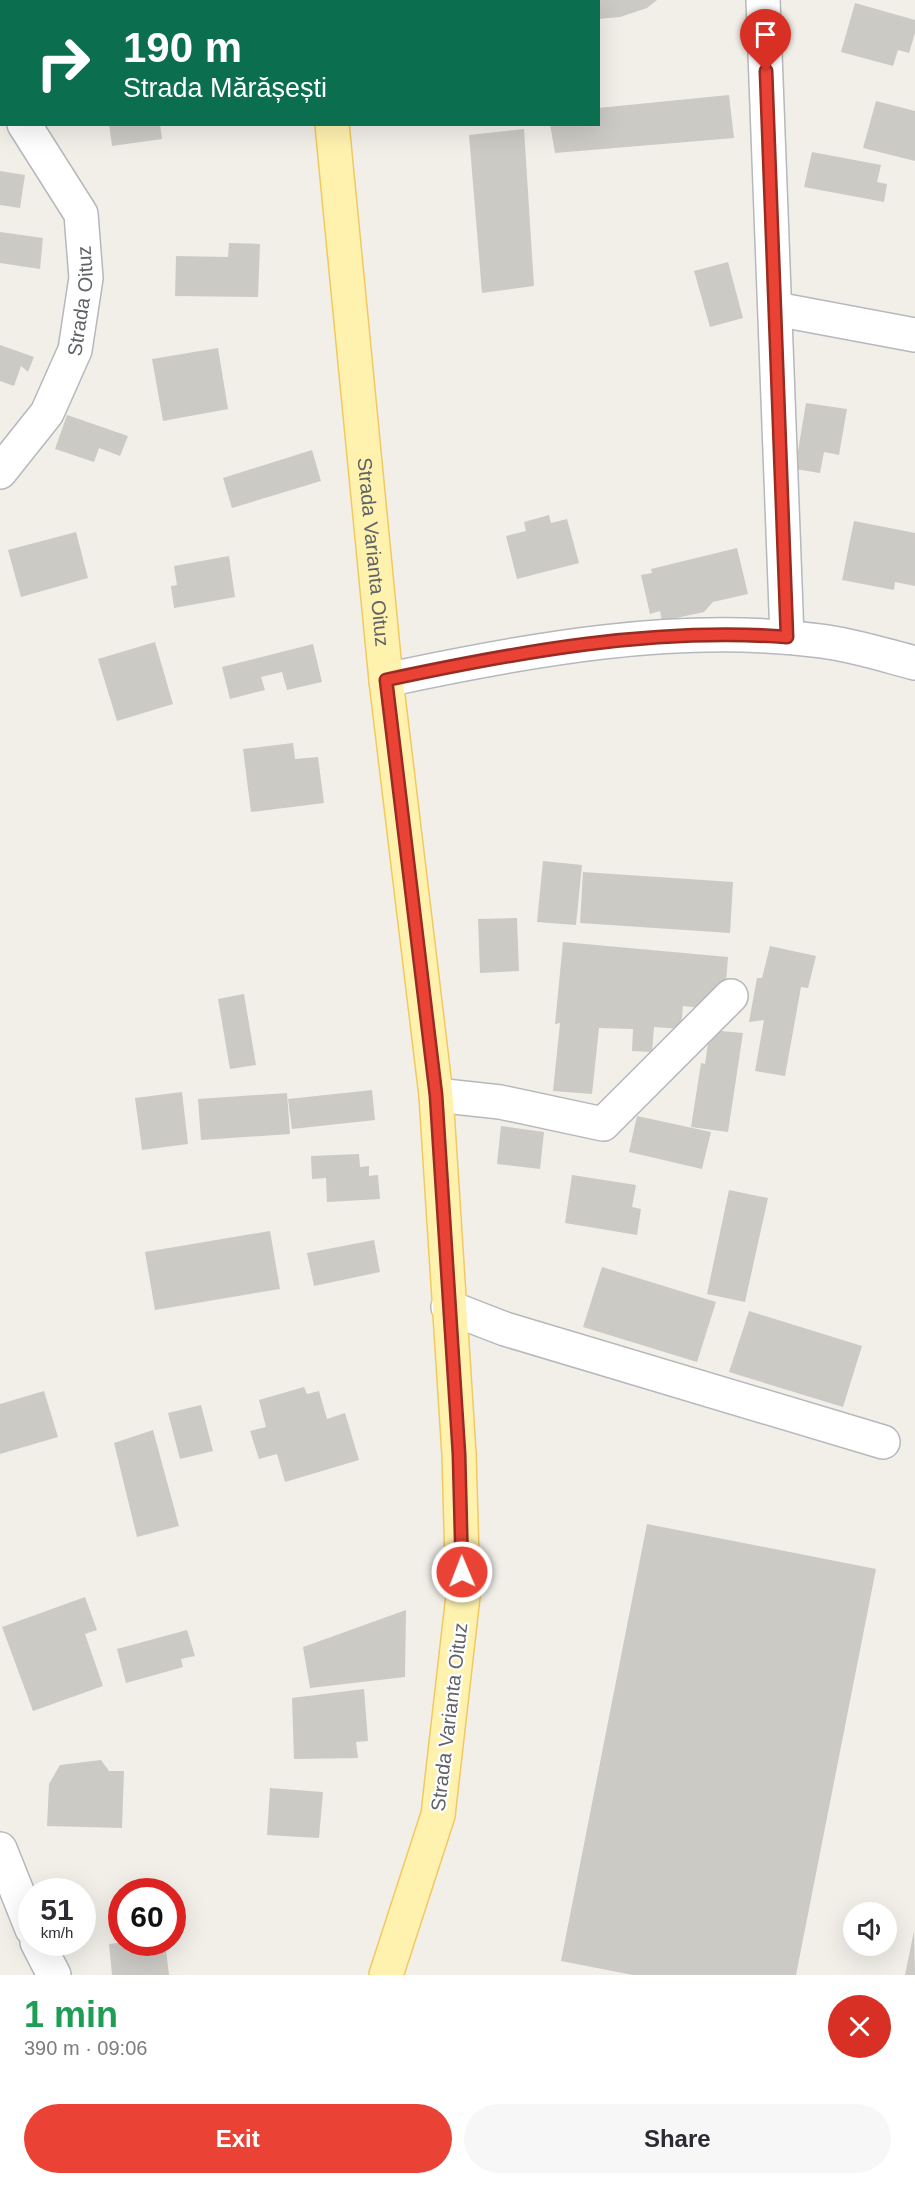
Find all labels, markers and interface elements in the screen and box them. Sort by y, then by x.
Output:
pin [740,9,791,71]
icon: arrive [749,18,782,51]
icon: right [24,24,102,102]
text: 190 m [123,24,242,71]
text: Strada Mărășești [123,73,327,103]
street label: Strada Oituz [63,245,97,358]
street label: Strada Varianta Oituz [353,456,394,648]
position arrow [430,1540,494,1604]
street label: Strada Varianta Oituz [427,1621,471,1813]
speed limit sign: 60 [108,1878,186,1956]
text: 51 [40,1893,74,1926]
map controls [843,1902,897,1956]
button: sound [843,1902,897,1956]
text: km/h [41,1924,73,1941]
text: 1 min [24,1994,118,2035]
button: close [828,1995,891,2058]
text: 390 m · 09:06 [24,2037,147,2059]
button: Exit [24,2104,452,2173]
button: Share [464,2104,891,2173]

